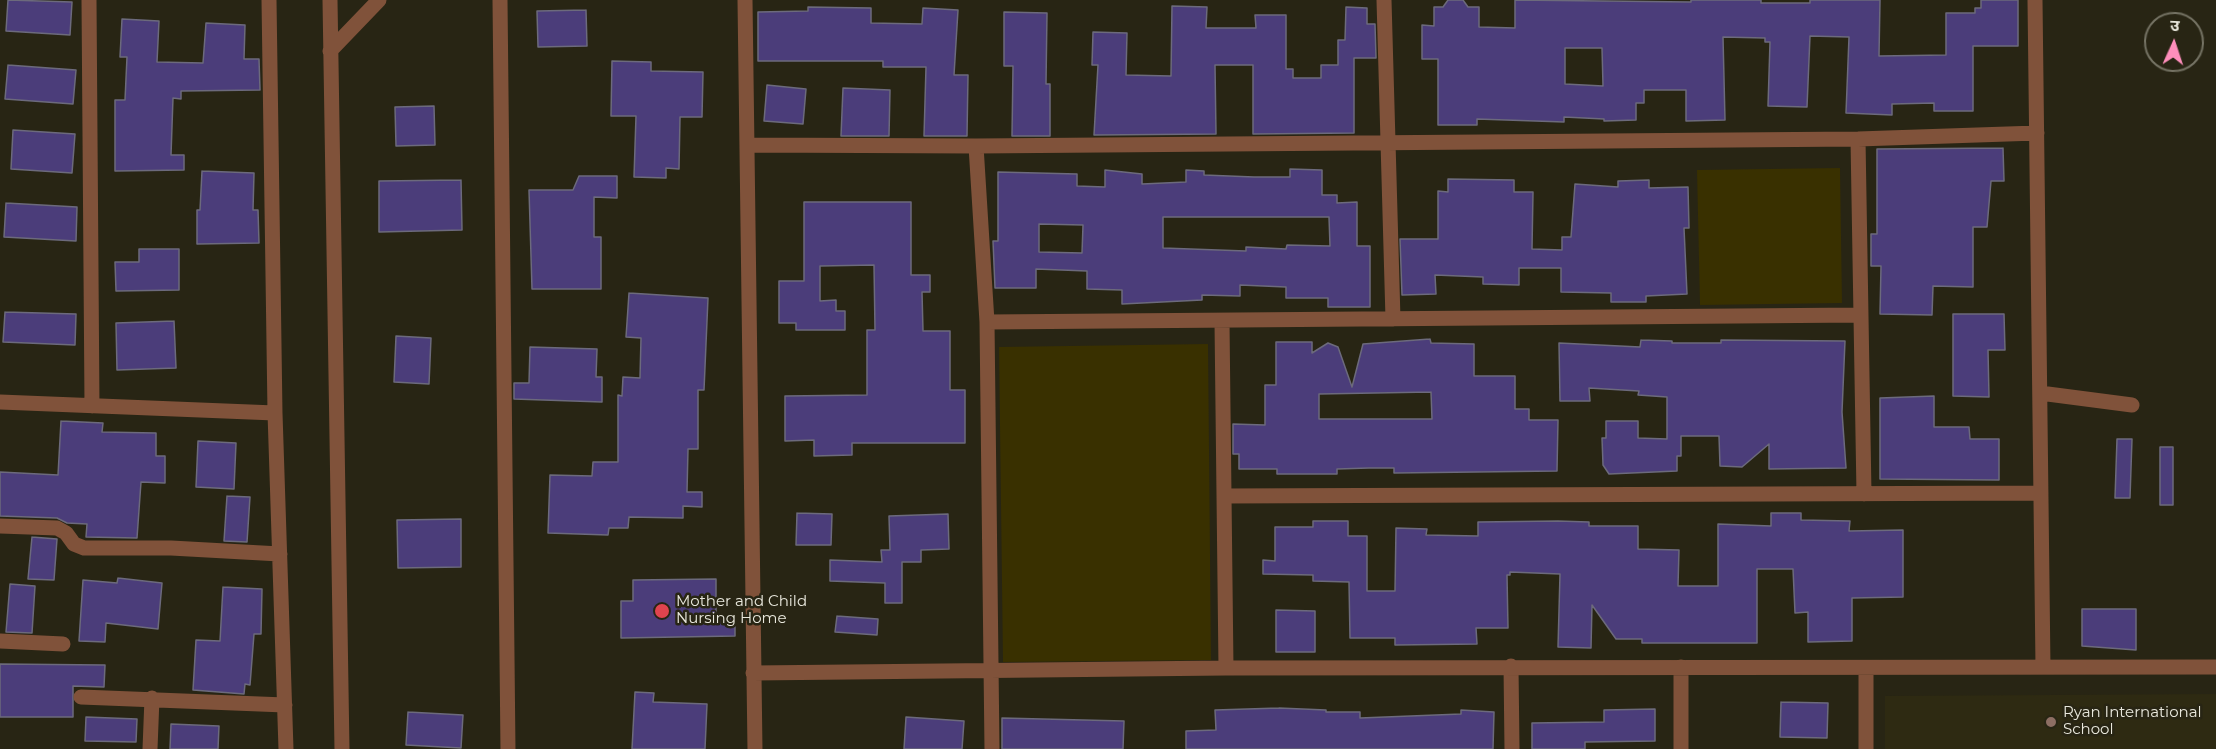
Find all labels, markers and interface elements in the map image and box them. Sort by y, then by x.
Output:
north arrow [2144,12,2204,72]
text: उ [2170,16,2180,35]
place label: Mother and Child Nursing Home [676,593,807,628]
marker: Mother and Child Nursing Home [653,602,671,620]
place label: Ryan International School [2063,704,2202,739]
marker: Ryan International School [2044,715,2058,729]

